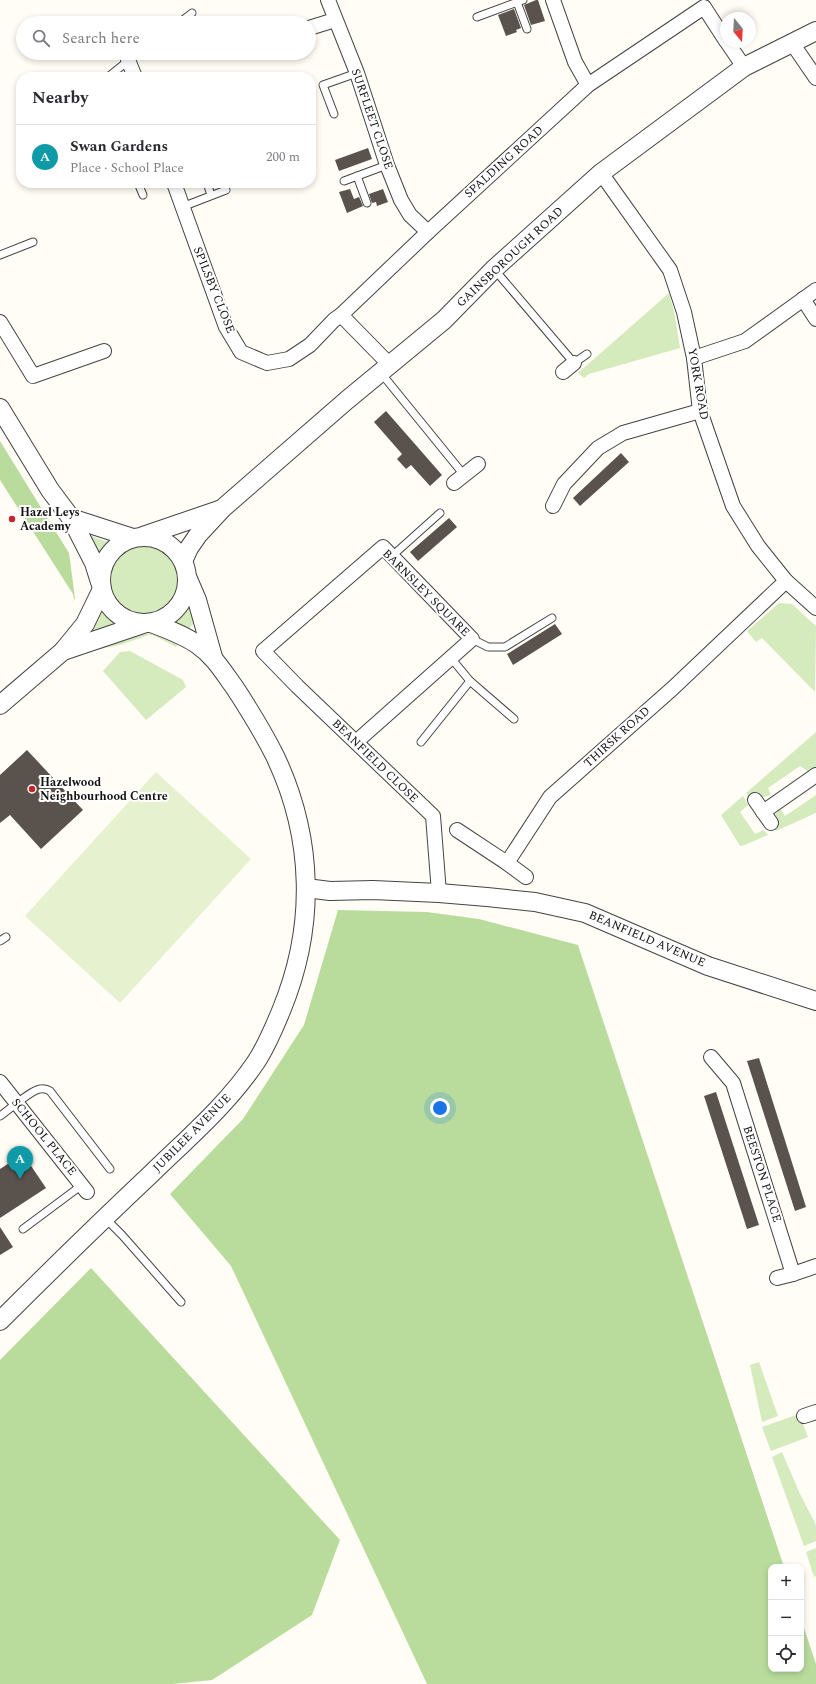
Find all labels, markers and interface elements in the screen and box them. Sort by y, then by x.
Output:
north arrow [720,12,756,48]
search box [16,16,316,60]
icon: search [30,27,52,49]
text: Search here [62,27,140,50]
street label: SURFLEET CLOSE [346,66,398,172]
text: Nearby [32,85,88,111]
street label: SPALDING ROAD [460,121,548,203]
text: Swan Gardens [70,135,168,158]
text: A [40,147,50,167]
text: 200 m [266,147,300,167]
text: Place · School Place [70,158,184,178]
street label: GAINSBOROUGH ROAD [452,202,568,312]
street label: SPILSBY CLOSE [188,244,240,336]
street label: YORK ROAD [682,346,714,422]
place label: Hazel Leys Academy [20,503,80,536]
marker: Hazel Leys Academy [7,514,17,524]
street label: BARNSLEY SQUARE [378,545,474,641]
street label: THIRSK ROAD [579,702,655,772]
street label: BEANFIELD CLOSE [327,715,423,807]
place label: Hazelwood Neighbourhood Centre [40,773,168,806]
marker: Hazelwood Neighbourhood Centre [27,784,37,794]
street label: BEANFIELD AVENUE [586,906,708,972]
street label: JUBILEE AVENUE [148,1089,236,1177]
street label: SCHOOL PLACE [8,1096,80,1178]
your location [430,1098,450,1118]
street label: BEESTON PLACE [737,1123,787,1225]
pin: A [7,1146,33,1179]
map controls [768,1564,804,1672]
button: + [768,1564,804,1600]
button: − [768,1600,804,1636]
button: locate [768,1636,804,1672]

